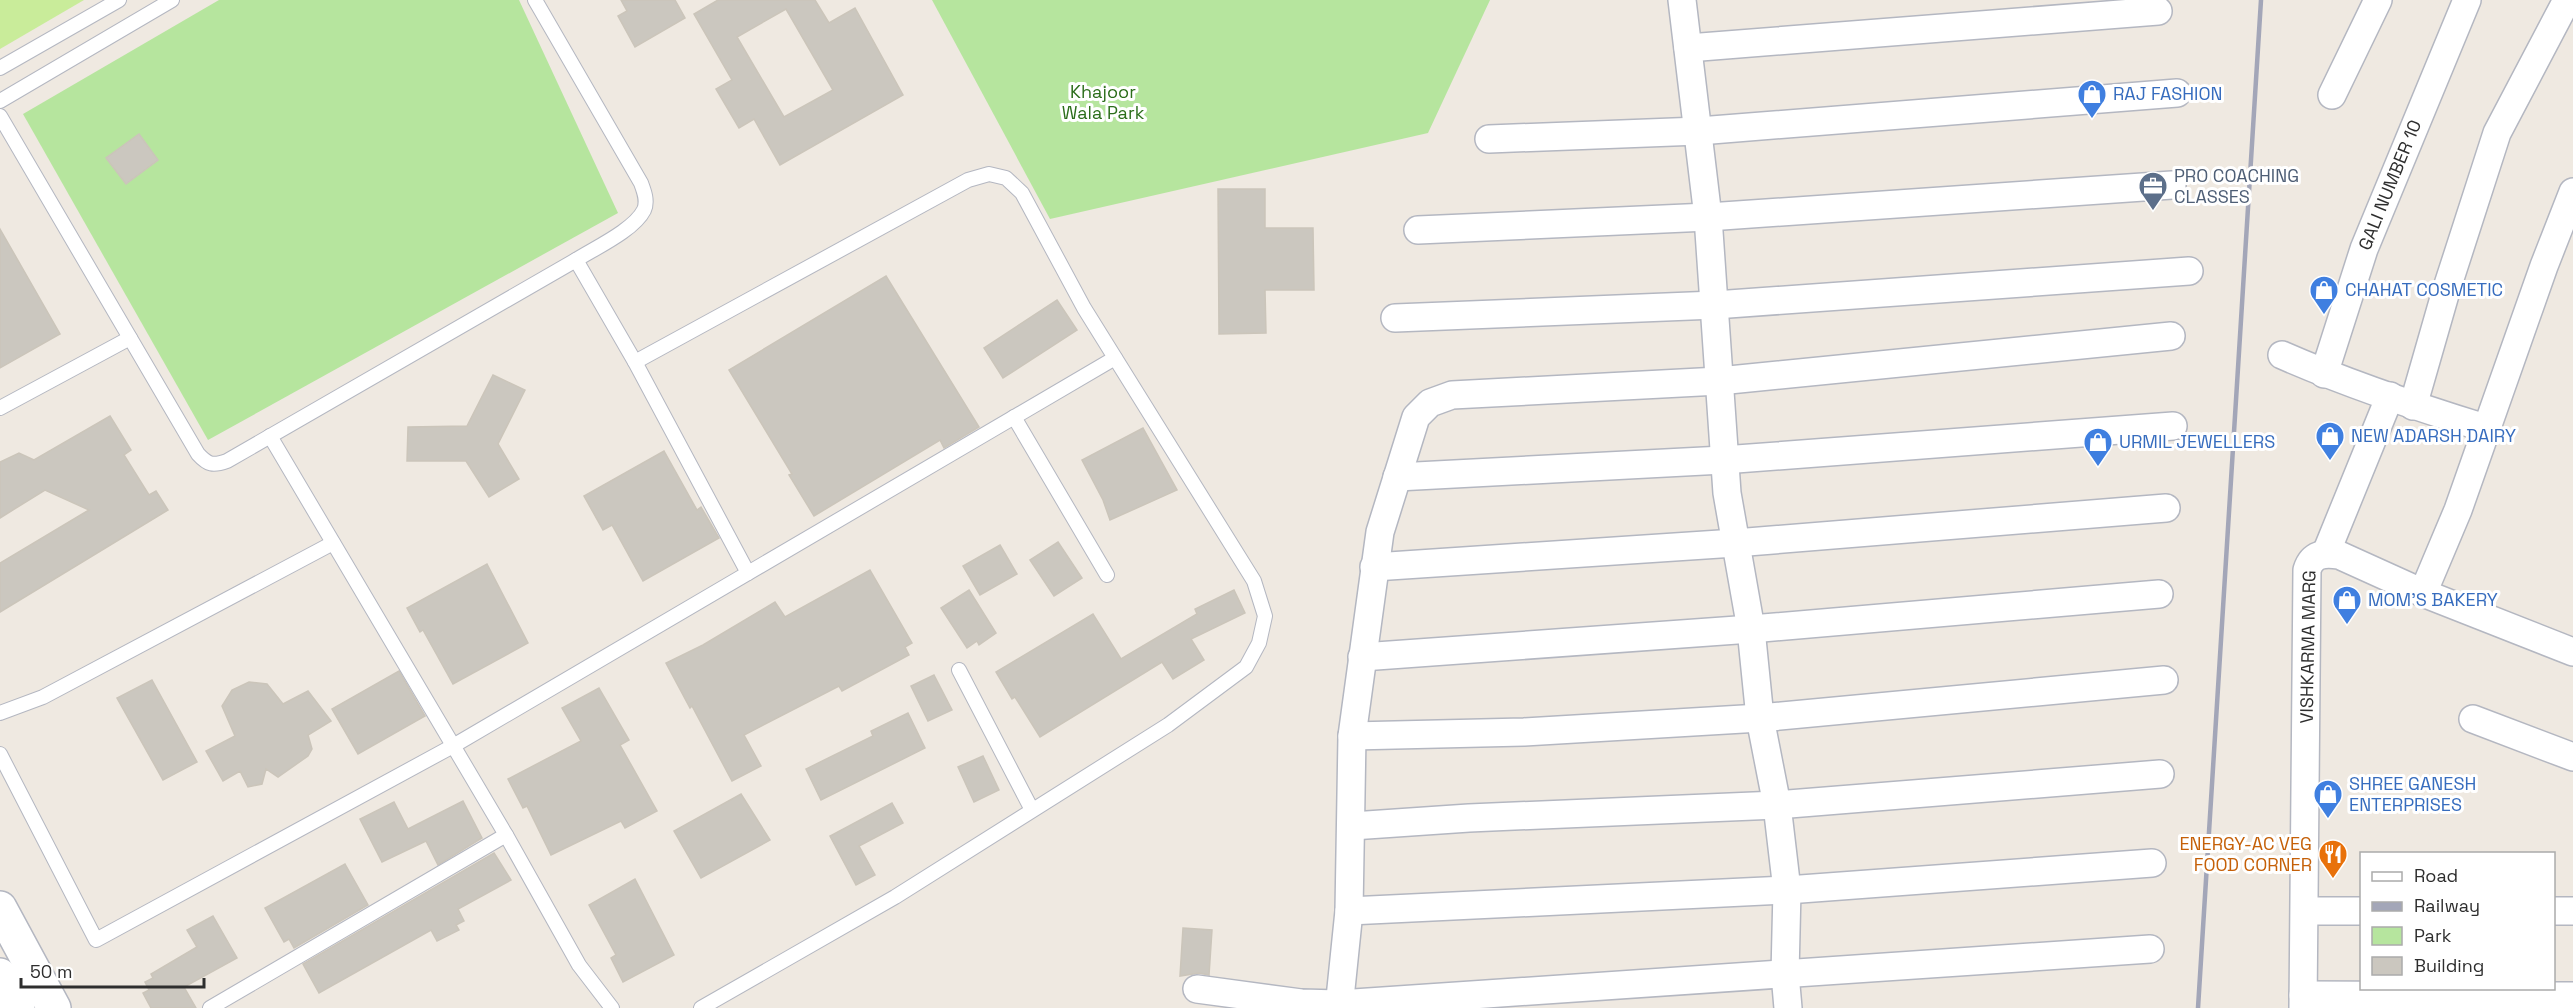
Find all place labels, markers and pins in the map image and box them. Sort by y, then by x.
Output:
shop icon: RAJ FASHION [2076,78,2108,120]
place label: RAJ FASHION [2113,82,2222,105]
place label: PRO COACHING CLASSES [2174,164,2299,208]
office icon: PRO COACHING CLASSES [2137,170,2169,212]
shop icon: CHAHAT COSMETIC [2308,274,2340,316]
place label: CHAHAT COSMETIC [2345,278,2503,301]
shop icon: NEW ADARSH DAIRY [2314,420,2346,462]
place label: NEW ADARSH DAIRY [2351,424,2516,447]
shop icon: URMIL JEWELLERS [2082,426,2114,468]
place label: URMIL JEWELLERS [2119,430,2275,453]
shop icon: MOM'S BAKERY [2331,584,2363,626]
place label: MOM'S BAKERY [2368,588,2498,611]
place label: SHREE GANESH ENTERPRISES [2349,772,2476,816]
shop icon: SHREE GANESH ENTERPRISES [2312,778,2344,820]
place label: ENERGY-AC VEG FOOD CORNER [2179,832,2312,876]
restaurant icon: ENERGY-AC VEG FOOD CORNER [2317,838,2349,880]

